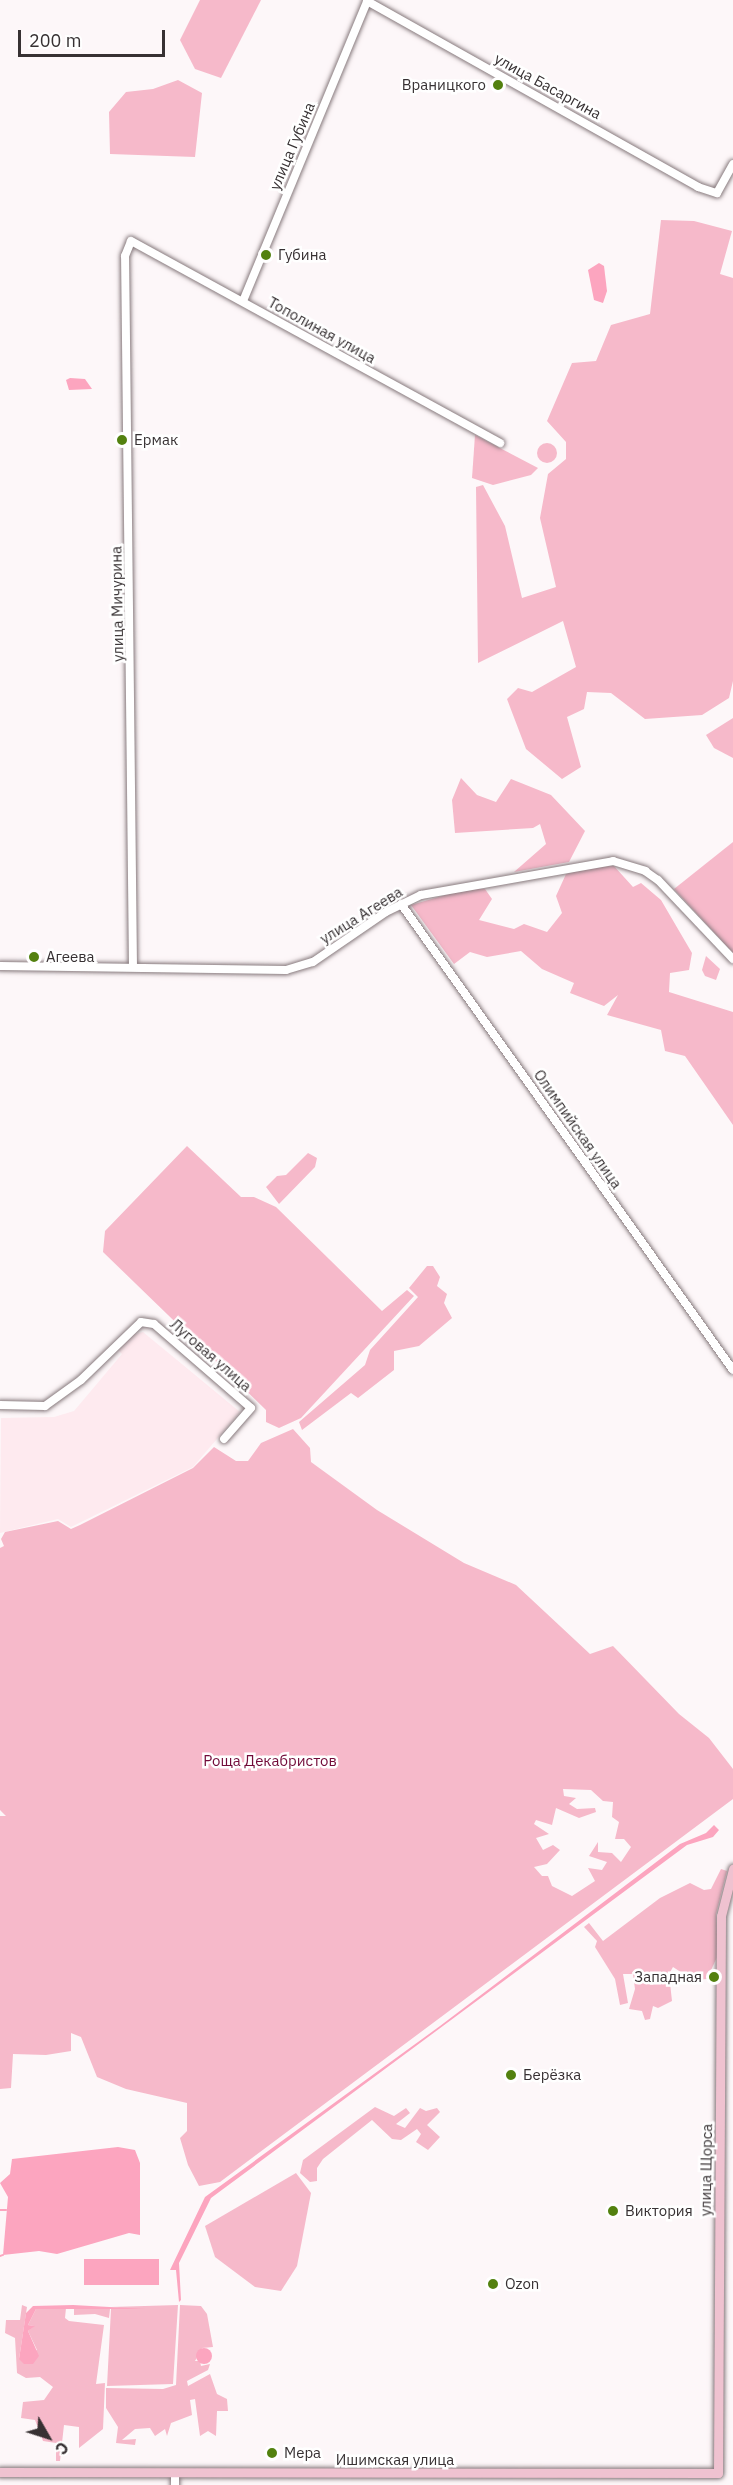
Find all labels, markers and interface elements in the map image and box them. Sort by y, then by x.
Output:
scale bar [21,18,168,56]
text: 200 m [29,29,81,52]
street label: улица Басаргина [492,49,604,123]
place label: Враницкого [402,76,486,94]
marker: Враницкого [491,78,505,92]
street label: улица Губина [265,99,319,193]
place label: Губина [278,246,326,264]
marker: Губина [259,248,273,262]
street label: Тополиная улица [265,293,379,367]
place label: Ермак [134,431,178,449]
marker: Ермак [115,433,129,447]
street label: улица Мичурина [107,546,127,662]
street label: улица Агеева [316,883,406,947]
place label: Агеева [46,948,95,966]
marker: Агеева [27,950,41,964]
street label: Олимпийская улица [530,1066,626,1192]
street label: Луговая улица [167,1315,255,1395]
park label: Роща Декабристов [203,1752,337,1770]
place label: Западная [634,1968,702,1986]
marker: Западная [707,1970,721,1984]
place label: Берёзка [523,2066,581,2084]
marker: Берёзка [504,2068,518,2082]
street label: улица Щорса [696,2124,716,2216]
place label: Виктория [625,2202,693,2220]
marker: Виктория [606,2204,620,2218]
place label: Ozon [505,2275,539,2293]
marker: Ozon [486,2277,500,2291]
north arrow [18,2407,78,2467]
text: С [51,2438,73,2459]
place label: Мера [284,2444,321,2462]
marker: Мера [265,2446,279,2460]
street label: Ишимская улица [336,2451,454,2469]

